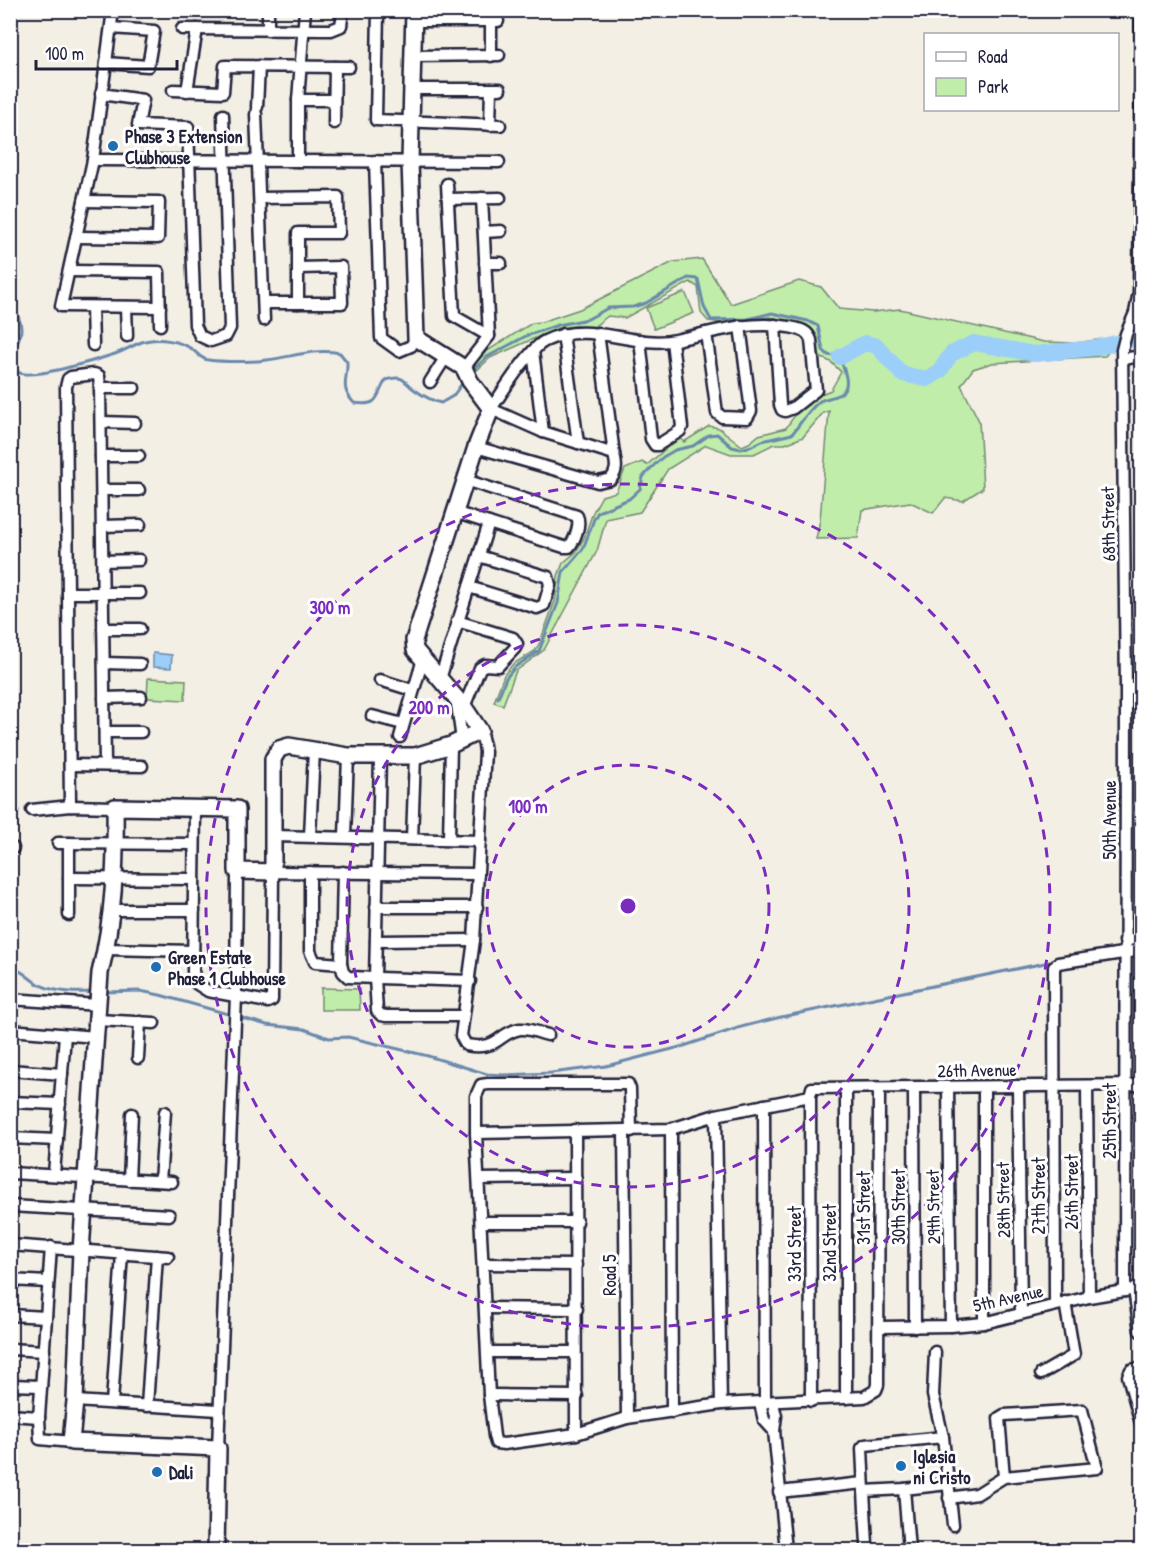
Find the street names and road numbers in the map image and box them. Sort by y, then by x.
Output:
street label: 68th Street [1095,486,1121,562]
street label: 50th Avenue [1097,780,1122,860]
street label: 26th Avenue [937,1057,1017,1083]
street label: 25th Street [1097,1082,1122,1159]
street label: 26th Street [1059,1153,1084,1230]
street label: 27th Street [1026,1157,1051,1235]
street label: 28th Street [990,1161,1016,1238]
street label: 30th Street [886,1168,911,1245]
street label: 29th Street [920,1169,946,1245]
street label: 31st Street [851,1170,876,1245]
street label: 32nd Street [817,1203,842,1282]
street label: 33rd Street [782,1205,807,1282]
street label: Road 5 [597,1254,622,1296]
street label: 5th Avenue [971,1278,1045,1318]

